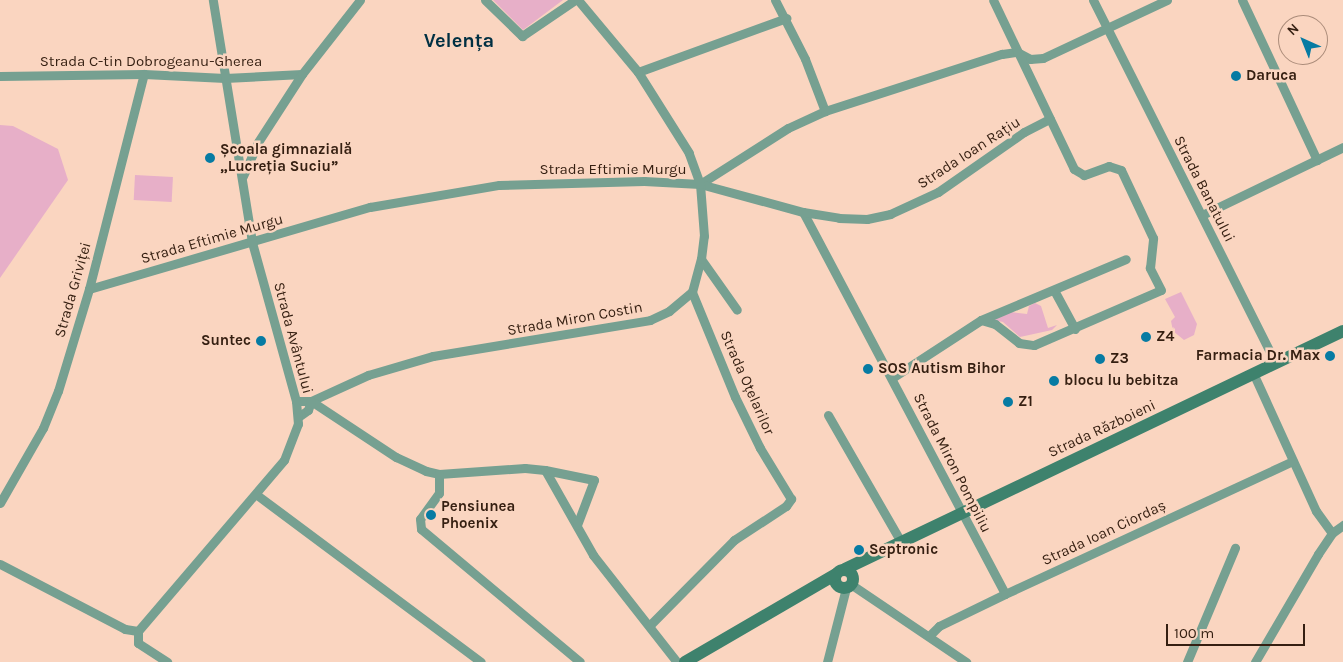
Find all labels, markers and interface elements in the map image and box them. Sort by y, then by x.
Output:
north arrow [1278,15,1328,65]
text: N [1283,20,1302,39]
district label: Velența [424,28,494,52]
street label: Strada C-tin Dobrogeanu-Gherea [40,53,262,71]
place label: Daruca [1246,67,1297,85]
marker: Daruca [1230,70,1242,82]
street label: Strada Ioan Rațiu [914,113,1024,193]
street label: Strada Banatului [1170,133,1238,245]
place label: Școala gimnazială „Lucreția Suciu” [220,140,352,175]
marker: Școala gimnazială „Lucreția Suciu” [204,152,216,164]
street label: Strada Eftimie Murgu [539,161,687,179]
street label: Strada Eftimie Murgu [139,210,285,268]
street label: Strada Griviței [51,240,95,340]
street label: Strada Avântului [269,280,317,396]
street label: Strada Miron Costin [506,298,644,340]
street label: Strada Oțelarilor [716,328,778,438]
place label: Z4 [1156,328,1174,346]
marker: Z4 [1140,331,1152,343]
place label: Suntec [201,332,251,350]
marker: Suntec [255,335,267,347]
place label: Farmacia Dr. Max [1196,347,1320,365]
place label: Z3 [1110,350,1129,368]
marker: Farmacia Dr. Max [1324,350,1336,362]
marker: Z3 [1094,353,1106,365]
place label: SOS Autism Bihor [878,360,1005,378]
marker: SOS Autism Bihor [862,363,874,375]
place label: blocu lu bebitza [1064,372,1179,390]
marker: blocu lu bebitza [1048,375,1060,387]
street label: Strada Miron Pompiliu [909,390,995,536]
place label: Z1 [1018,393,1033,411]
marker: Z1 [1002,396,1014,408]
street label: Strada Războieni [1045,396,1159,462]
street label: Strada Ioan Ciordaș [1039,496,1169,570]
place label: Pensiunea Phoenix [441,497,515,532]
marker: Pensiunea Phoenix [425,509,437,521]
place label: Septronic [869,541,938,559]
marker: Septronic [853,544,865,556]
scale bar [1168,614,1307,646]
text: 100 m [1174,624,1214,642]

